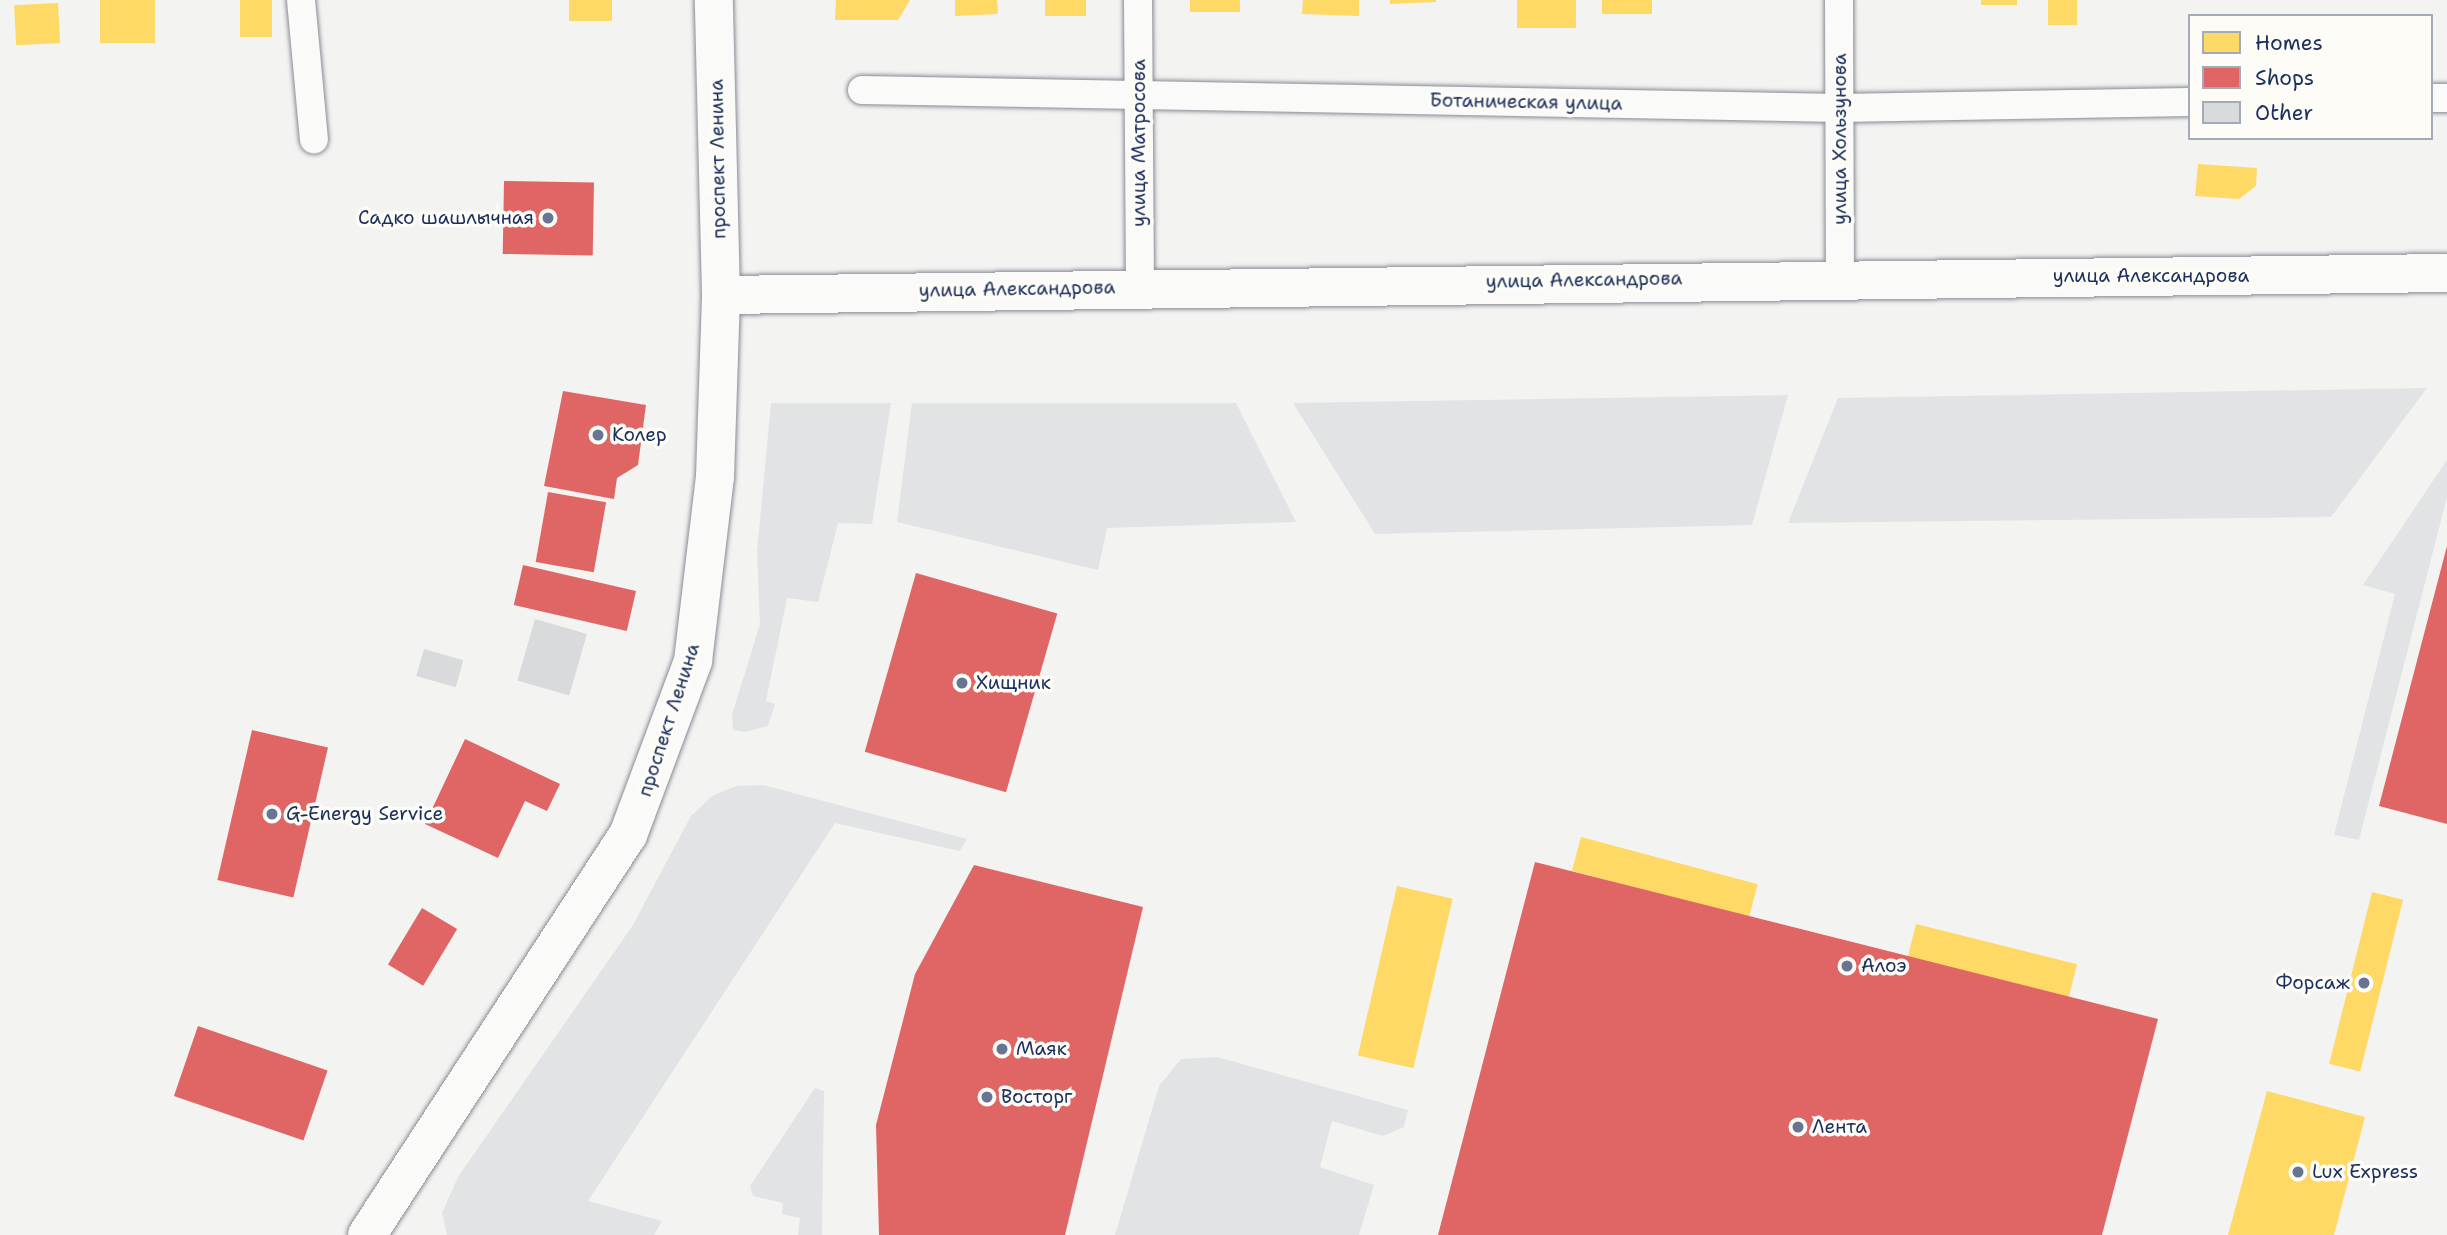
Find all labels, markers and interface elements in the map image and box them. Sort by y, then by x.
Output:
legend [2188,14,2433,140]
text: Homes [2255,29,2323,57]
street label: улица Хользунова [1829,53,1851,225]
street label: улица Матросова [1128,59,1150,227]
text: Shops [2255,64,2314,92]
street label: проспект Ленина [705,79,731,239]
street label: Ботаническая улица [1429,89,1623,115]
text: Other [2255,99,2313,127]
place label: Садко шашлычная [358,207,534,229]
marker: Садко шашлычная [540,210,556,226]
street label: улица Александрова [2053,265,2249,287]
street label: улица Александрова [1486,267,1682,293]
street label: улица Александрова [919,276,1115,302]
place label: Колер [612,424,667,446]
marker: Колер [590,427,606,443]
street label: проспект Ленина [633,641,705,799]
place label: Хищник [976,672,1051,694]
marker: Хищник [954,675,970,691]
place label: G-Energy Service [286,803,443,825]
marker: G-Energy Service [264,806,280,822]
place label: Алоэ [1861,955,1906,977]
marker: Алоэ [1839,958,1855,974]
place label: Форсаж [2276,972,2350,994]
marker: Форсаж [2356,975,2372,991]
place label: Маяк [1016,1038,1067,1060]
marker: Маяк [994,1041,1010,1057]
place label: Восторг [1001,1086,1073,1108]
marker: Восторг [979,1089,995,1105]
place label: Лента [1812,1116,1867,1138]
marker: Лента [1790,1119,1806,1135]
place label: Lux Express [2312,1161,2418,1183]
marker: Lux Express [2290,1164,2306,1180]

